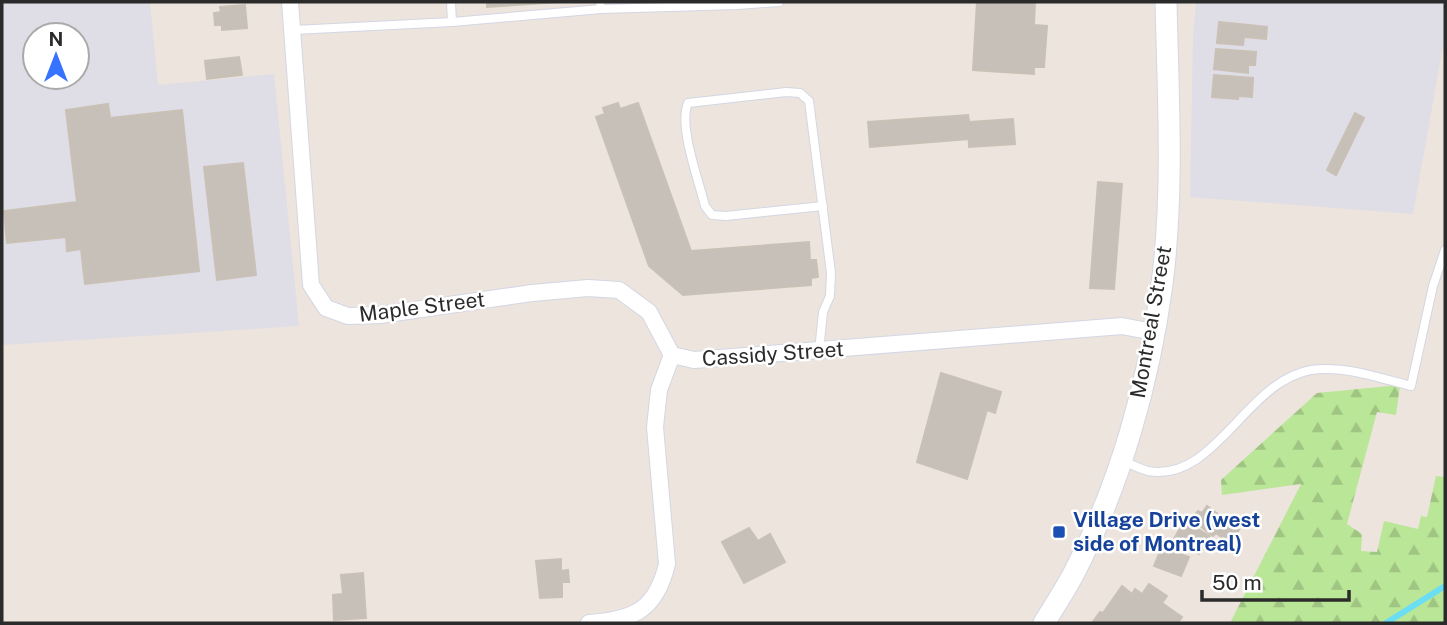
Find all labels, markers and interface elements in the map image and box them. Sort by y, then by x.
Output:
north arrow [21,21,91,91]
text: N [49,28,63,50]
street label: Montreal Street [1125,244,1176,400]
street label: Maple Street [358,286,486,327]
street label: Cassidy Street [701,336,845,371]
place label: Village Drive (west side of Montreal) [1073,507,1260,556]
marker: Village Drive (west side of Montreal) [1051,524,1067,540]
scale bar [1202,558,1349,602]
text: 50 m [1212,570,1262,595]

